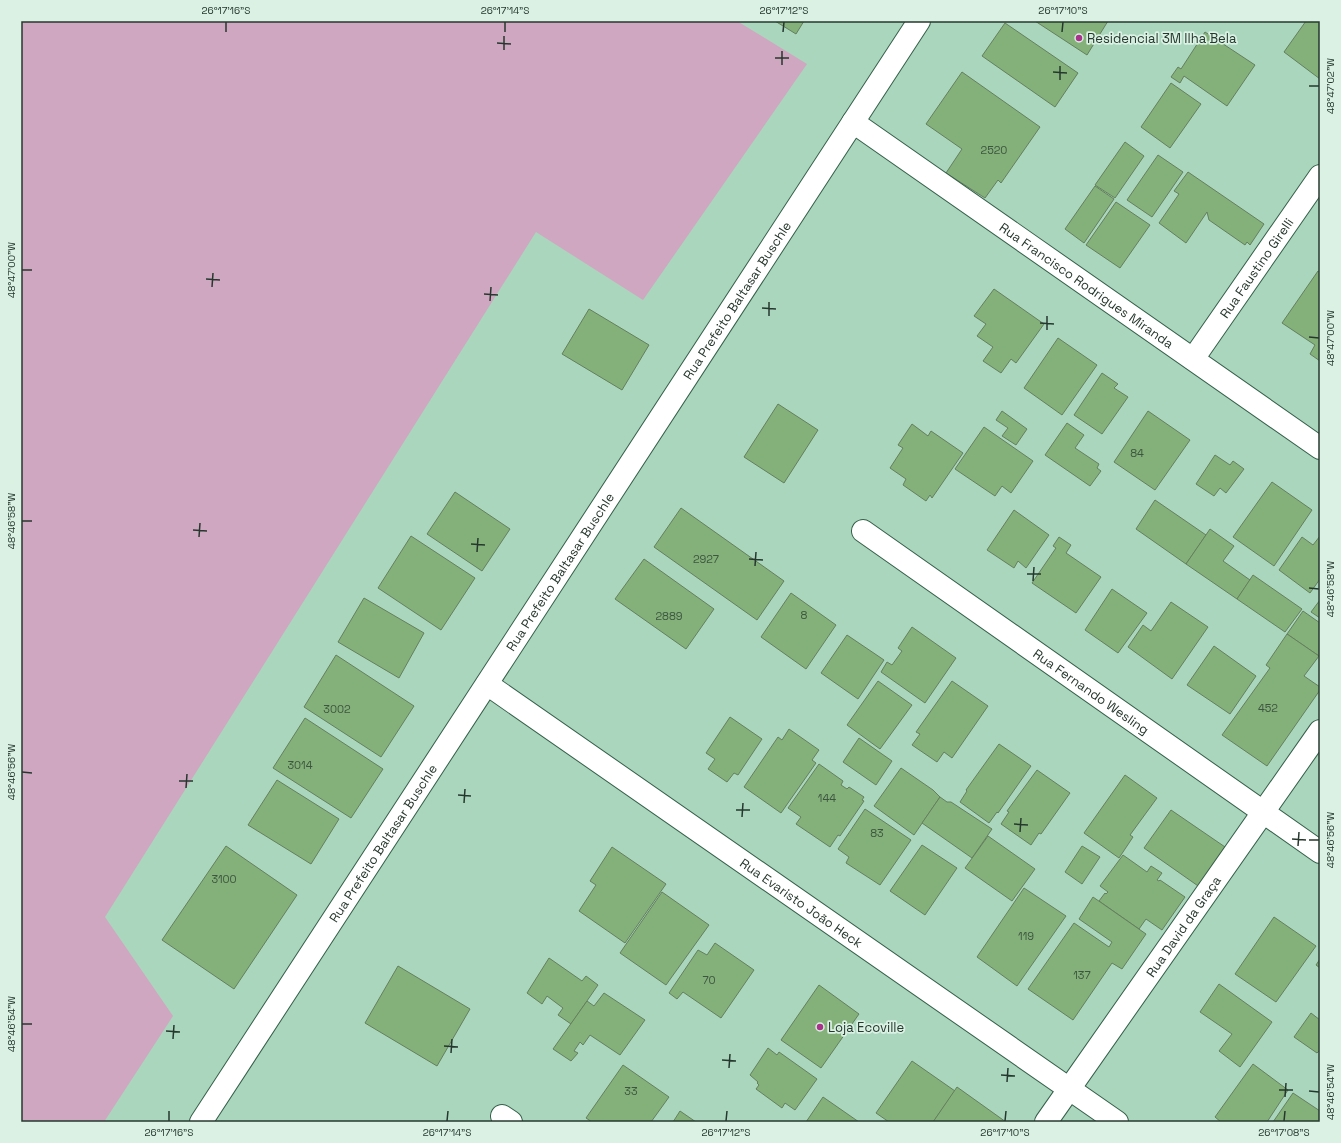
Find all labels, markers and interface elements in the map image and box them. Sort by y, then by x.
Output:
text: 26°17'16"S [202,4,250,17]
text: 26°17'14"S [481,4,529,17]
text: 26°17'12"S [760,4,808,17]
text: 26°17'10"S [1038,4,1088,17]
place label: Residencial 3M Ilha Bela [1087,30,1237,47]
marker: Residencial 3M Ilha Bela [1074,33,1084,43]
text: 48°47'02"W [1324,58,1337,114]
house number: 2520 [981,143,1007,157]
street label: Rua Faustino Girelli [1216,214,1297,321]
street label: Rua Prefeito Baltasar Buschle [679,218,795,383]
street label: Rua Francisco Rodrigues Miranda [996,218,1178,352]
text: 48°47'00"W [5,242,18,298]
text: 48°47'00"W [1324,310,1337,366]
house number: 84 [1130,446,1144,460]
street label: Rua Prefeito Baltasar Buschle [502,489,618,654]
text: 48°46'58"W [5,493,18,549]
house number: 2927 [693,552,719,566]
text: 48°46'58"W [1324,561,1337,617]
house number: 8 [801,608,808,622]
house number: 2889 [655,609,683,623]
street label: Rua Fernando Wesling [1030,645,1153,738]
house number: 452 [1258,701,1278,715]
house number: 3002 [323,702,351,716]
text: 48°46'56"W [5,744,18,800]
house number: 3014 [287,758,313,772]
street label: Rua Prefeito Baltasar Buschle [325,761,441,925]
house number: 144 [818,791,836,805]
text: 48°46'56"W [1324,812,1337,868]
house number: 83 [870,826,884,840]
street label: Rua Evaristo João Heck [737,854,866,951]
house number: 3100 [211,872,237,886]
street label: Rua David da Graça [1142,872,1225,980]
house number: 119 [1018,929,1034,943]
house number: 137 [1073,968,1091,982]
house number: 70 [702,973,716,987]
text: 48°46'54"W [5,996,18,1052]
place label: Loja Ecoville [828,1019,904,1036]
marker: Loja Ecoville [815,1022,825,1032]
text: 48°46'54"W [1324,1064,1337,1120]
house number: 33 [624,1084,638,1098]
text: 26°17'16"S [145,1126,193,1139]
text: 26°17'14"S [423,1126,471,1139]
text: 26°17'12"S [702,1126,750,1139]
text: 26°17'10"S [980,1126,1030,1139]
text: 26°17'08"S [1258,1126,1310,1139]

